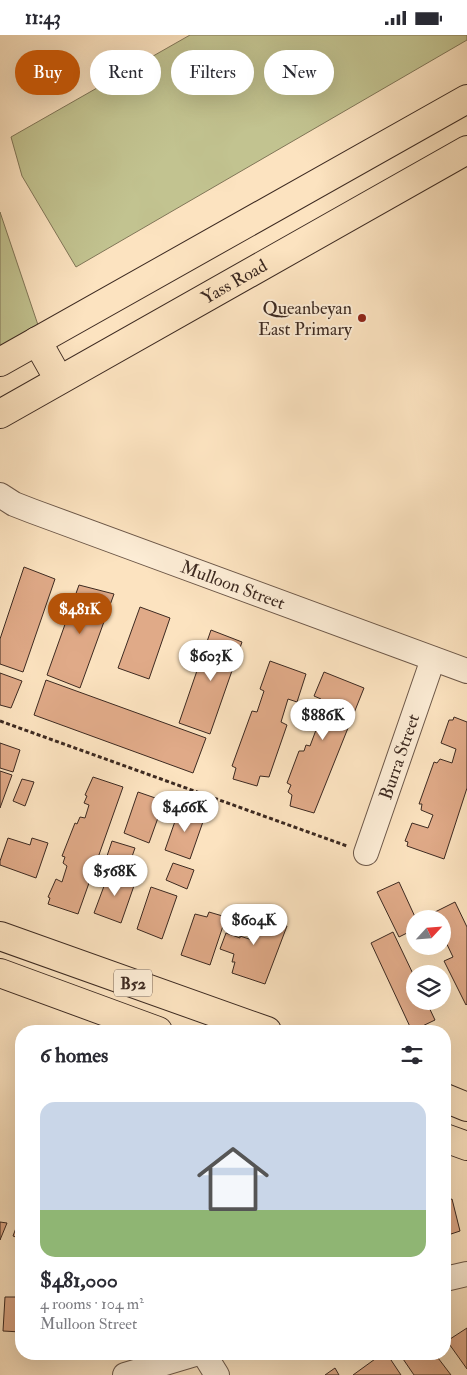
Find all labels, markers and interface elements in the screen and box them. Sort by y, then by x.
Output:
text: 11:43 [25,6,61,30]
chip: Buy [15,50,80,95]
chip: Rent [90,50,161,95]
chip: Filters [171,50,254,95]
chip: New [264,50,334,95]
street label: Yass Road [197,254,272,310]
place label: Queanbeyan East Primary [258,297,353,341]
marker: Queanbeyan East Primary [356,312,368,324]
street label: Mulloon Street [177,556,288,615]
pin: $481K [45,593,115,635]
text: $481K [59,599,101,619]
pin: $603K [176,639,246,682]
text: $603K [190,646,232,666]
pin: $886K [288,699,358,741]
text: $886K [301,705,345,725]
street label: Burra Street [374,711,425,803]
pin: $466K [150,791,220,833]
text: $466K [163,797,208,817]
pin: $568K [80,855,150,897]
text: $568K [94,861,136,881]
pin: $604K [219,903,289,946]
text: $604K [231,910,277,930]
north arrow [406,910,451,955]
map controls [406,910,451,1010]
button: layers [406,965,451,1010]
road number: B52 [114,969,152,996]
icon: filters [398,1041,426,1069]
text: 6 homes [40,1042,108,1069]
icon: home [188,1134,278,1224]
text: $481,000 [40,1267,118,1294]
text: 4 rooms · 104 m² [40,1294,144,1314]
text: Mulloon Street [40,1314,137,1334]

